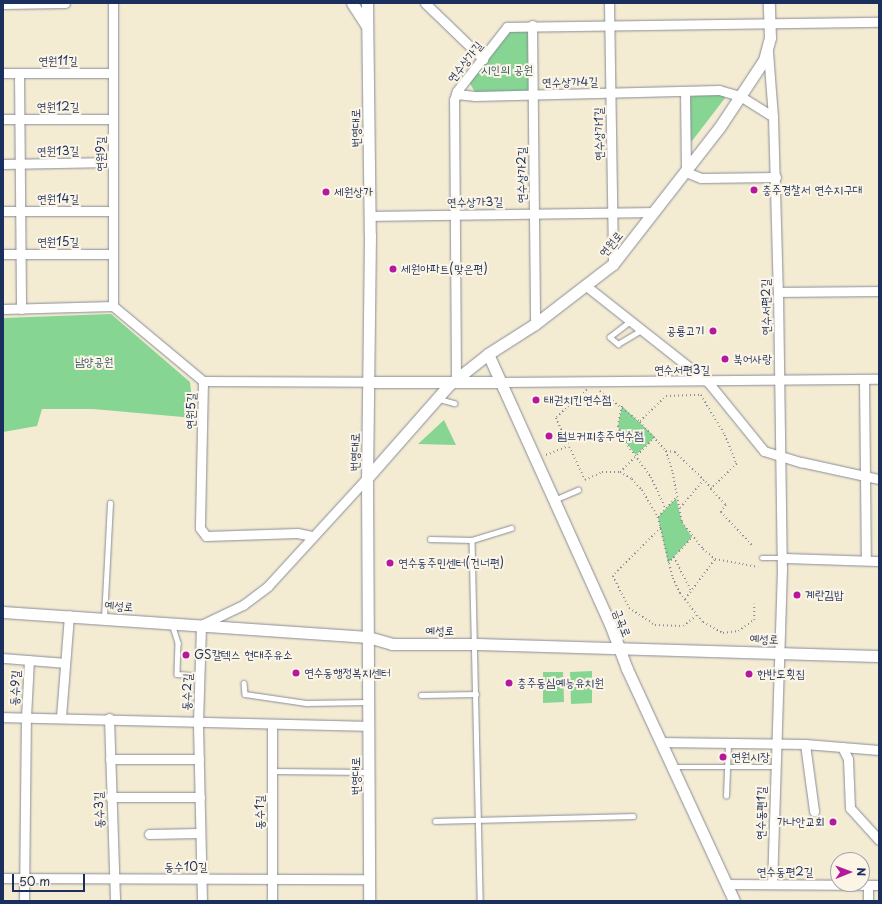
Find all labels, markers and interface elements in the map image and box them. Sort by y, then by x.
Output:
street label: 연수상가길 [444,39,486,85]
street label: 연원11길 [38,54,78,68]
park label: 시인의 공원 [481,63,533,77]
street label: 연수상가4길 [542,74,598,90]
street label: 연원12길 [37,100,79,114]
street label: 연수상가1길 [591,107,607,161]
street label: 번영대로 [348,109,364,147]
street label: 연원9길 [94,136,108,172]
street label: 연원13길 [37,143,79,159]
street label: 연수상가2길 [515,147,529,203]
place label: 충주경찰서 연수지구대 [762,183,862,197]
place label: 세원상가 [334,185,373,199]
marker: 충주경찰서 연수지구대 [749,185,759,195]
marker: 세원상가 [321,187,331,197]
street label: 연원14길 [37,192,79,206]
street label: 연수상가3길 [447,194,503,210]
street label: 연원로 [596,228,626,260]
street label: 연원15길 [37,235,79,249]
place label: 세원아파트(맞은편) [401,262,488,276]
marker: 세원아파트(맞은편) [388,264,398,274]
street label: 연수서편2길 [758,278,774,336]
place label: 공룡고기 [666,324,705,338]
marker: 공룡고기 [708,326,718,336]
place label: 북어사랑 [733,352,772,366]
marker: 북어사랑 [720,354,730,364]
park label: 남양공원 [75,355,113,369]
street label: 연수서편3길 [654,363,710,377]
street label: 연원5길 [183,393,199,429]
place label: 태권치킨연수점 [544,393,612,407]
marker: 태권치킨연수점 [531,395,541,405]
place label: 텀브커피충주연수점 [557,429,644,443]
marker: 텀브커피충주연수점 [544,431,554,441]
street label: 번영대로 [347,433,363,471]
place label: 연수동주민센터(건너편) [398,556,504,570]
marker: 연수동주민센터(건너편) [385,558,395,568]
place label: 계란김밥 [805,588,844,602]
marker: 계란김밥 [792,590,802,600]
street label: 예성로 [104,598,134,614]
street label: 금곡로 [610,607,634,639]
street label: 예성로 [426,624,454,638]
street label: 예성로 [749,631,779,647]
place label: GS칼텍스 현대주유소 [194,648,293,662]
marker: GS칼텍스 현대주유소 [181,650,191,660]
place label: 연수동행정복지센터 [304,666,391,680]
place label: 한반도횟집 [757,667,805,681]
marker: 연수동행정복지센터 [291,668,301,678]
marker: 한반도횟집 [744,669,754,679]
street label: 동수9길 [7,670,23,706]
street label: 동수2길 [179,673,195,711]
place label: 충주동심예능유치원 [517,676,604,690]
marker: 충주동심예능유치원 [504,678,514,688]
place label: 연원시장 [731,750,770,764]
marker: 연원시장 [718,752,728,762]
street label: 번영대로 [349,757,363,795]
street label: 연수동편1길 [753,786,769,840]
street label: 동수3길 [91,791,107,829]
street label: 동수1길 [253,795,267,829]
place label: 가나안교회 [777,815,825,829]
marker: 가나안교회 [828,817,838,827]
north arrow [830,852,870,892]
street label: 동수10길 [164,860,208,874]
street label: 연수동편2길 [757,865,813,879]
scale bar [14,866,87,892]
text: N [853,867,870,876]
text: 50 m [19,872,50,890]

